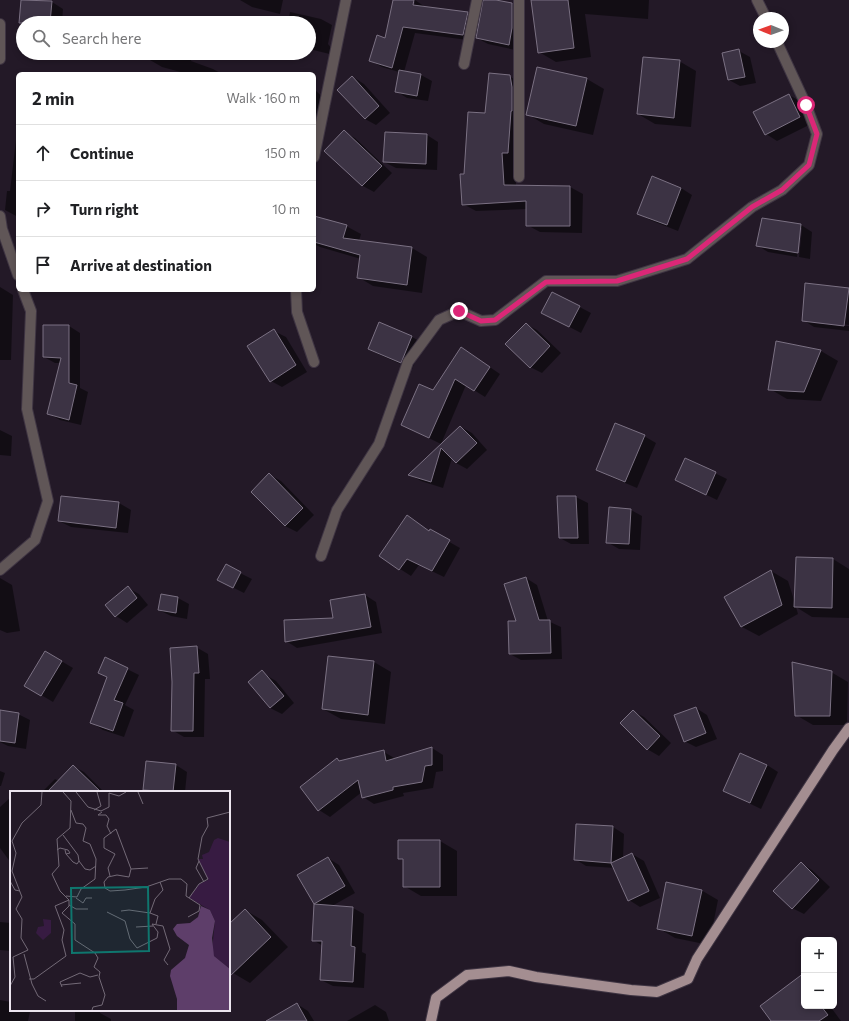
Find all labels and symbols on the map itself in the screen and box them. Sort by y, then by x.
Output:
north arrow [753,12,789,48]
route start [797,96,815,114]
route end [450,302,468,320]
inset map [10,791,230,1011]

